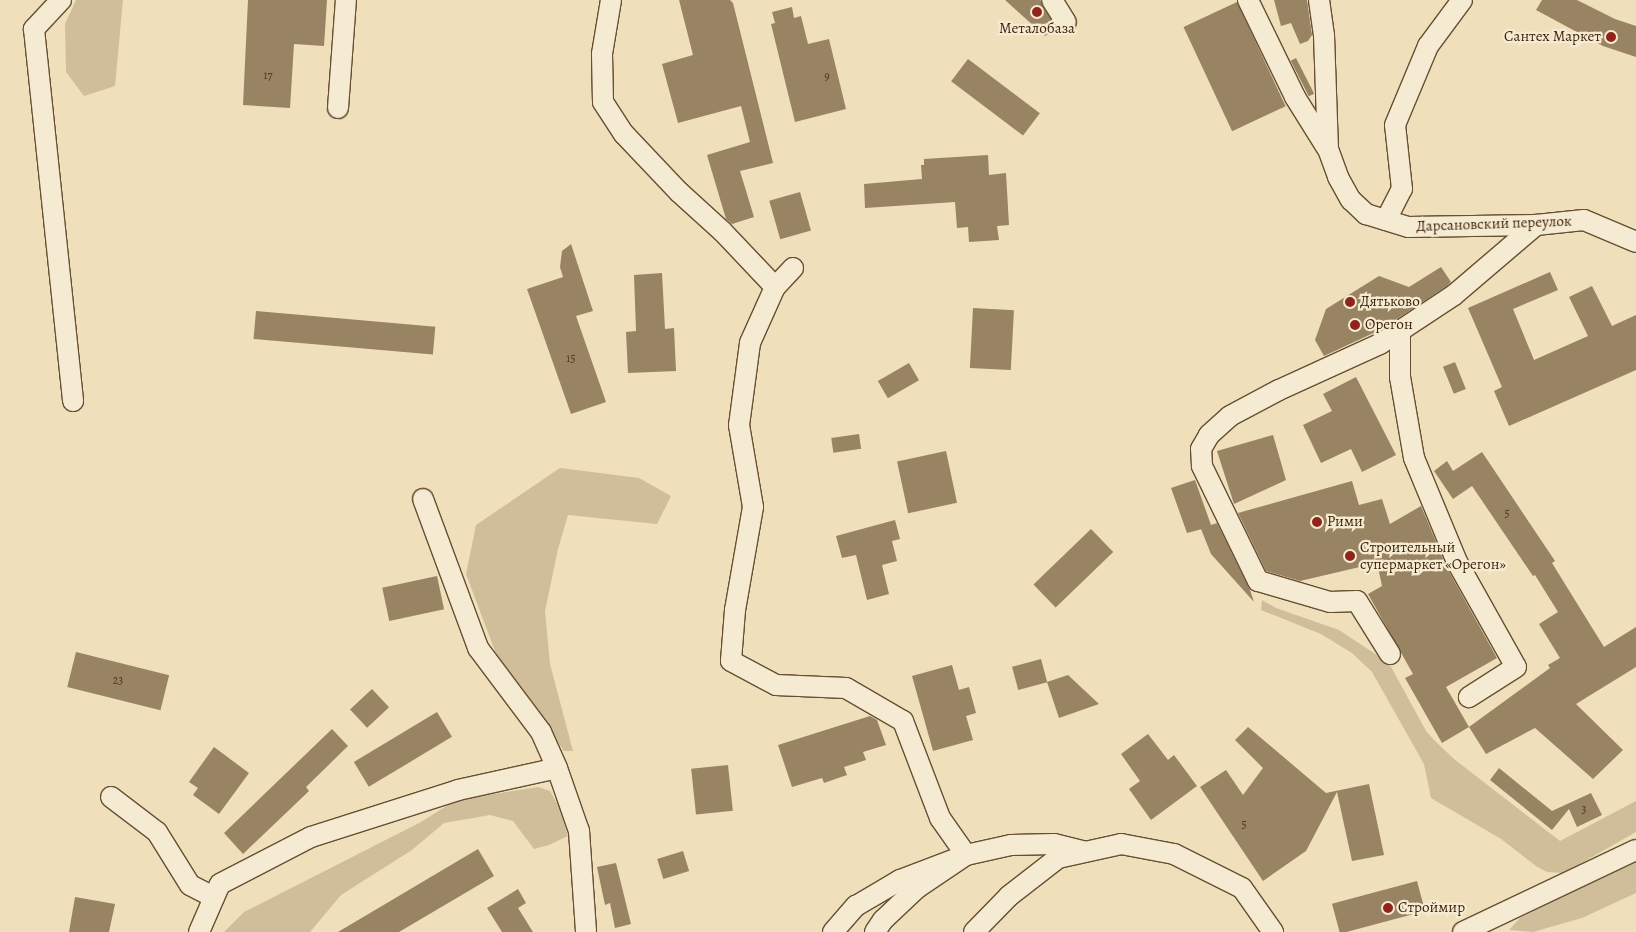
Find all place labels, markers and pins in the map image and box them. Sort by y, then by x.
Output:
marker: Металобаза [1031,6,1043,18]
place label: Металобаза [999,20,1075,38]
place label: Сантех Маркет [1504,28,1601,46]
marker: Сантех Маркет [1605,31,1617,43]
place label: Дятьково [1360,293,1420,311]
marker: Дятьково [1344,296,1356,308]
place label: Орегон [1365,316,1413,334]
marker: Орегон [1349,319,1361,331]
place label: Рими [1327,513,1363,531]
marker: Рими [1311,516,1323,528]
place label: Строительный супермаркет «Орегон» [1360,538,1506,573]
marker: Строительный супермаркет «Орегон» [1344,550,1356,562]
place label: Строймир [1398,899,1465,917]
marker: Строймир [1382,902,1394,914]

